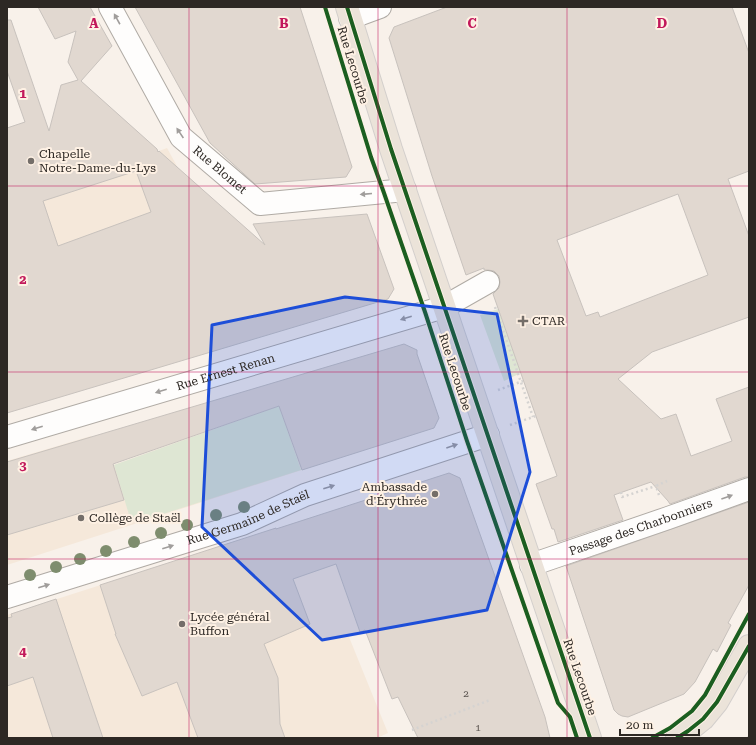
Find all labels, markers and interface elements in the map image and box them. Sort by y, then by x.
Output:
one-way arrow [113,14,120,25]
text: A [89,16,99,31]
text: B [279,16,289,31]
text: C [467,16,477,31]
text: D [657,16,667,31]
street label: Rue Lecourbe [335,25,372,106]
text: 1 [19,86,27,101]
one-way arrow [176,127,183,139]
street label: Rue Blomet [190,143,250,197]
place label: Chapelle Notre-Dame-du-Lys [39,147,156,175]
marker: Chapelle Notre-Dame-du-Lys [26,156,36,166]
one-way arrow [360,191,372,198]
text: 2 [19,272,27,287]
place label: CTAR [532,314,566,328]
one-way arrow [400,315,412,321]
marker: CTAR [517,315,529,327]
street label: Rue Lecourbe [436,332,474,413]
street label: Rue Ernest Renan [175,351,277,393]
one-way arrow [155,388,167,394]
one-way arrow [30,425,42,431]
one-way arrow [447,443,459,449]
text: 3 [19,458,27,473]
place label: Ambassade d'Érythrée [362,480,427,508]
one-way arrow [323,484,335,490]
street label: Rue Germaine de Staël [185,487,311,548]
marker: Ambassade d'Érythrée [430,489,440,499]
one-way arrow [721,493,733,499]
street label: Passage des Charbonniers [567,496,714,558]
place label: Collège de Staël [89,511,181,525]
marker: Collège de Staël [76,513,86,523]
one-way arrow [163,544,175,550]
one-way arrow [39,583,51,589]
place label: Lycée général Buffon [190,610,270,638]
marker: Lycée général Buffon [177,619,187,629]
street label: Rue Lecourbe [560,637,600,718]
text: 4 [19,644,27,659]
house number: 2 [463,688,469,699]
scale bar [620,711,699,737]
text: 20 m [626,718,653,732]
house number: 1 [475,722,481,733]

